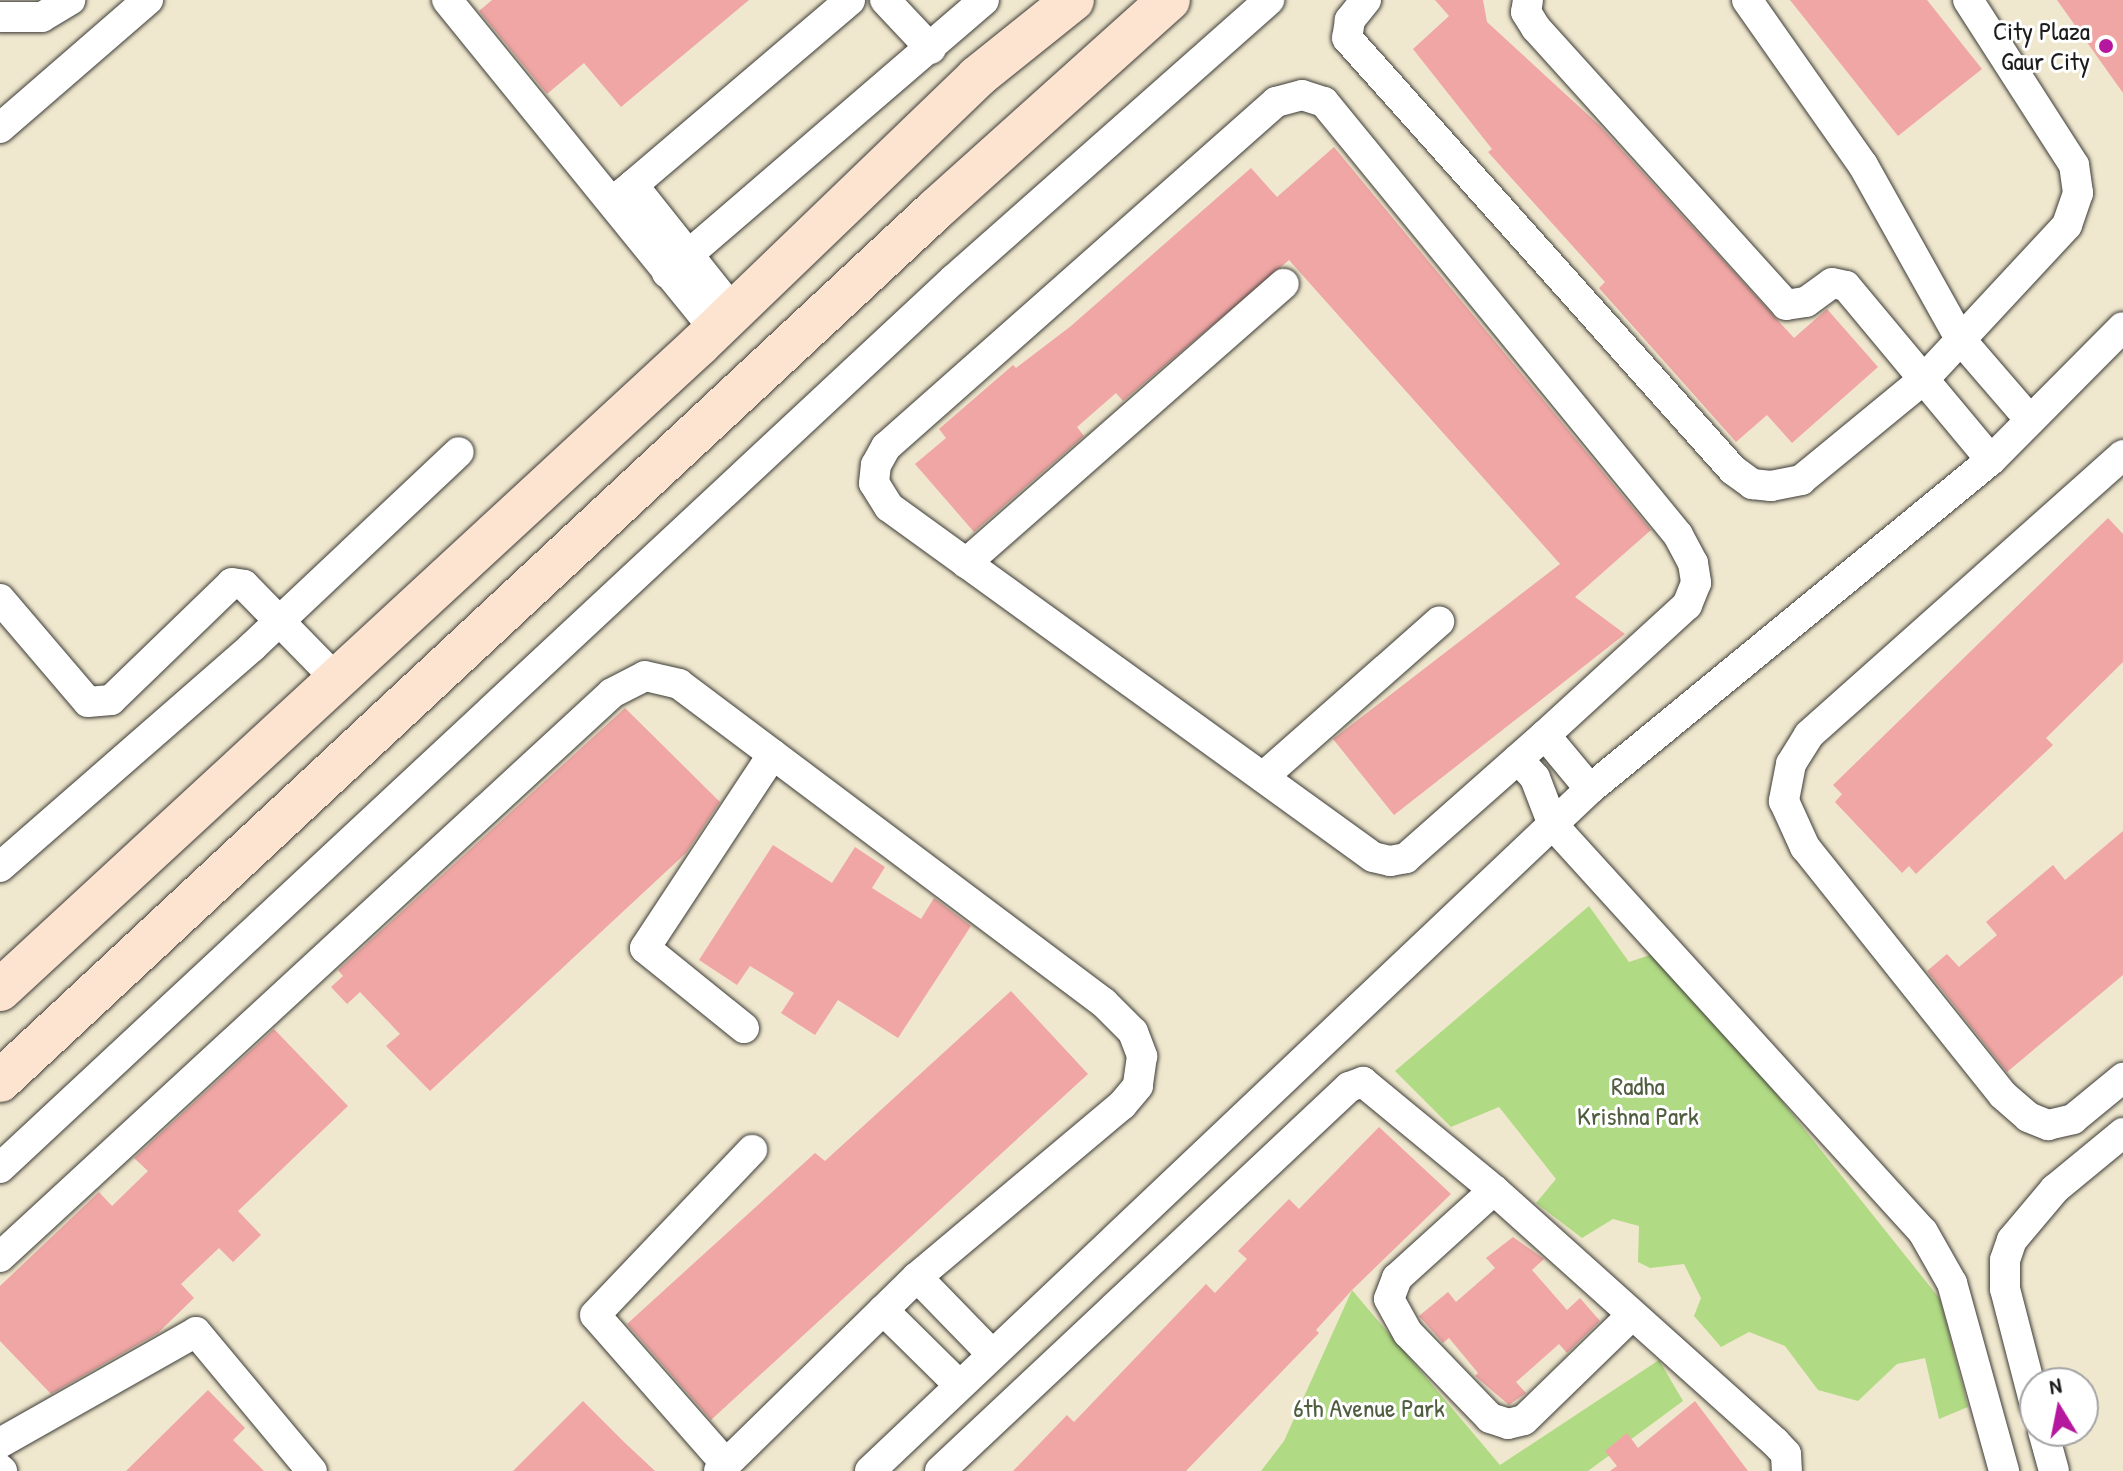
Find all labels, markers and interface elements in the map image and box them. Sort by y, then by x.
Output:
place label: City Plaza Gaur City [1993,15,2090,76]
marker: City Plaza Gaur City [2097,37,2115,55]
park label: Radha Krishna Park [1577,1070,1699,1132]
north arrow [2019,1367,2099,1447]
text: N [2047,1370,2064,1401]
park label: 6th Avenue Park [1293,1392,1445,1424]

